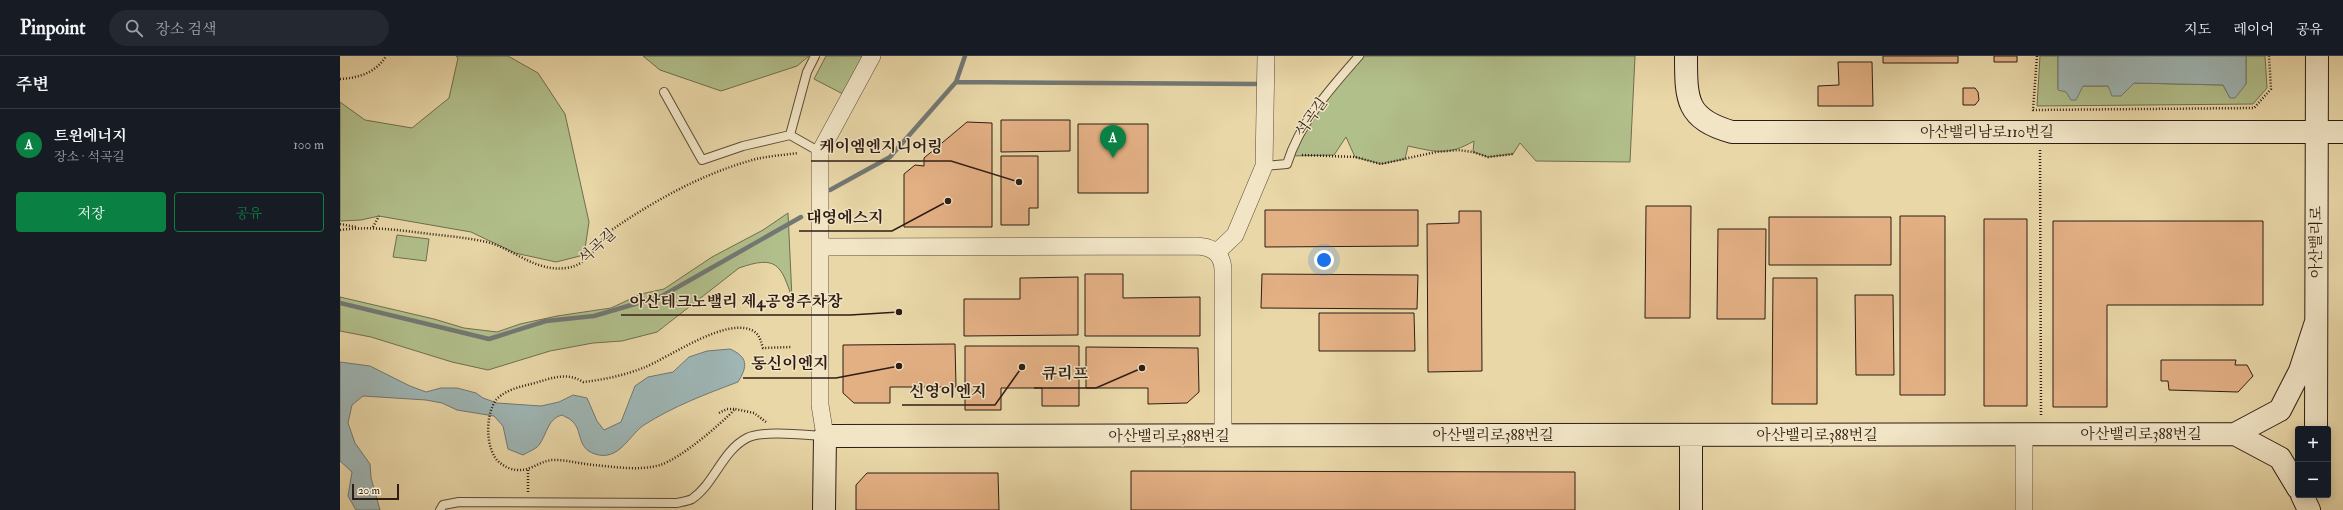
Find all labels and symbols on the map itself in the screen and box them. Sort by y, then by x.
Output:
street label: 석곡길 [1291,94,1332,141]
street label: 아산밸리남로110번길 [1920,123,2054,142]
pin: A [1100,125,1126,158]
callout: 케이엠엔지니어링 [811,133,951,161]
text: 케이엠엔지니어링 [819,137,943,157]
callout: 대영에스지 [799,203,892,231]
street label: 아산밸리로 [2307,205,2326,278]
text: 대영에스지 [806,208,884,228]
street label: 석곡길 [575,225,620,268]
your location [1314,250,1334,270]
callout: 아산테크노밸리 제4공영주차장 [621,287,850,315]
text: 아산테크노밸리 제4공영주차장 [630,292,843,312]
callout: 동신이엔지 [743,350,836,378]
text: 동신이엔지 [751,354,829,374]
callout: 큐리프 [1034,360,1096,388]
text: 큐리프 [1042,364,1089,384]
callout: 신영이엔지 [902,377,995,405]
text: 신영이엔지 [909,382,987,402]
street label: 아산밸리로388번길 [2080,425,2202,444]
street label: 아산밸리로388번길 [1432,426,1554,445]
street label: 아산밸리로388번길 [1756,426,1878,445]
street label: 아산밸리로388번길 [1108,427,1230,446]
scale bar [352,482,399,501]

